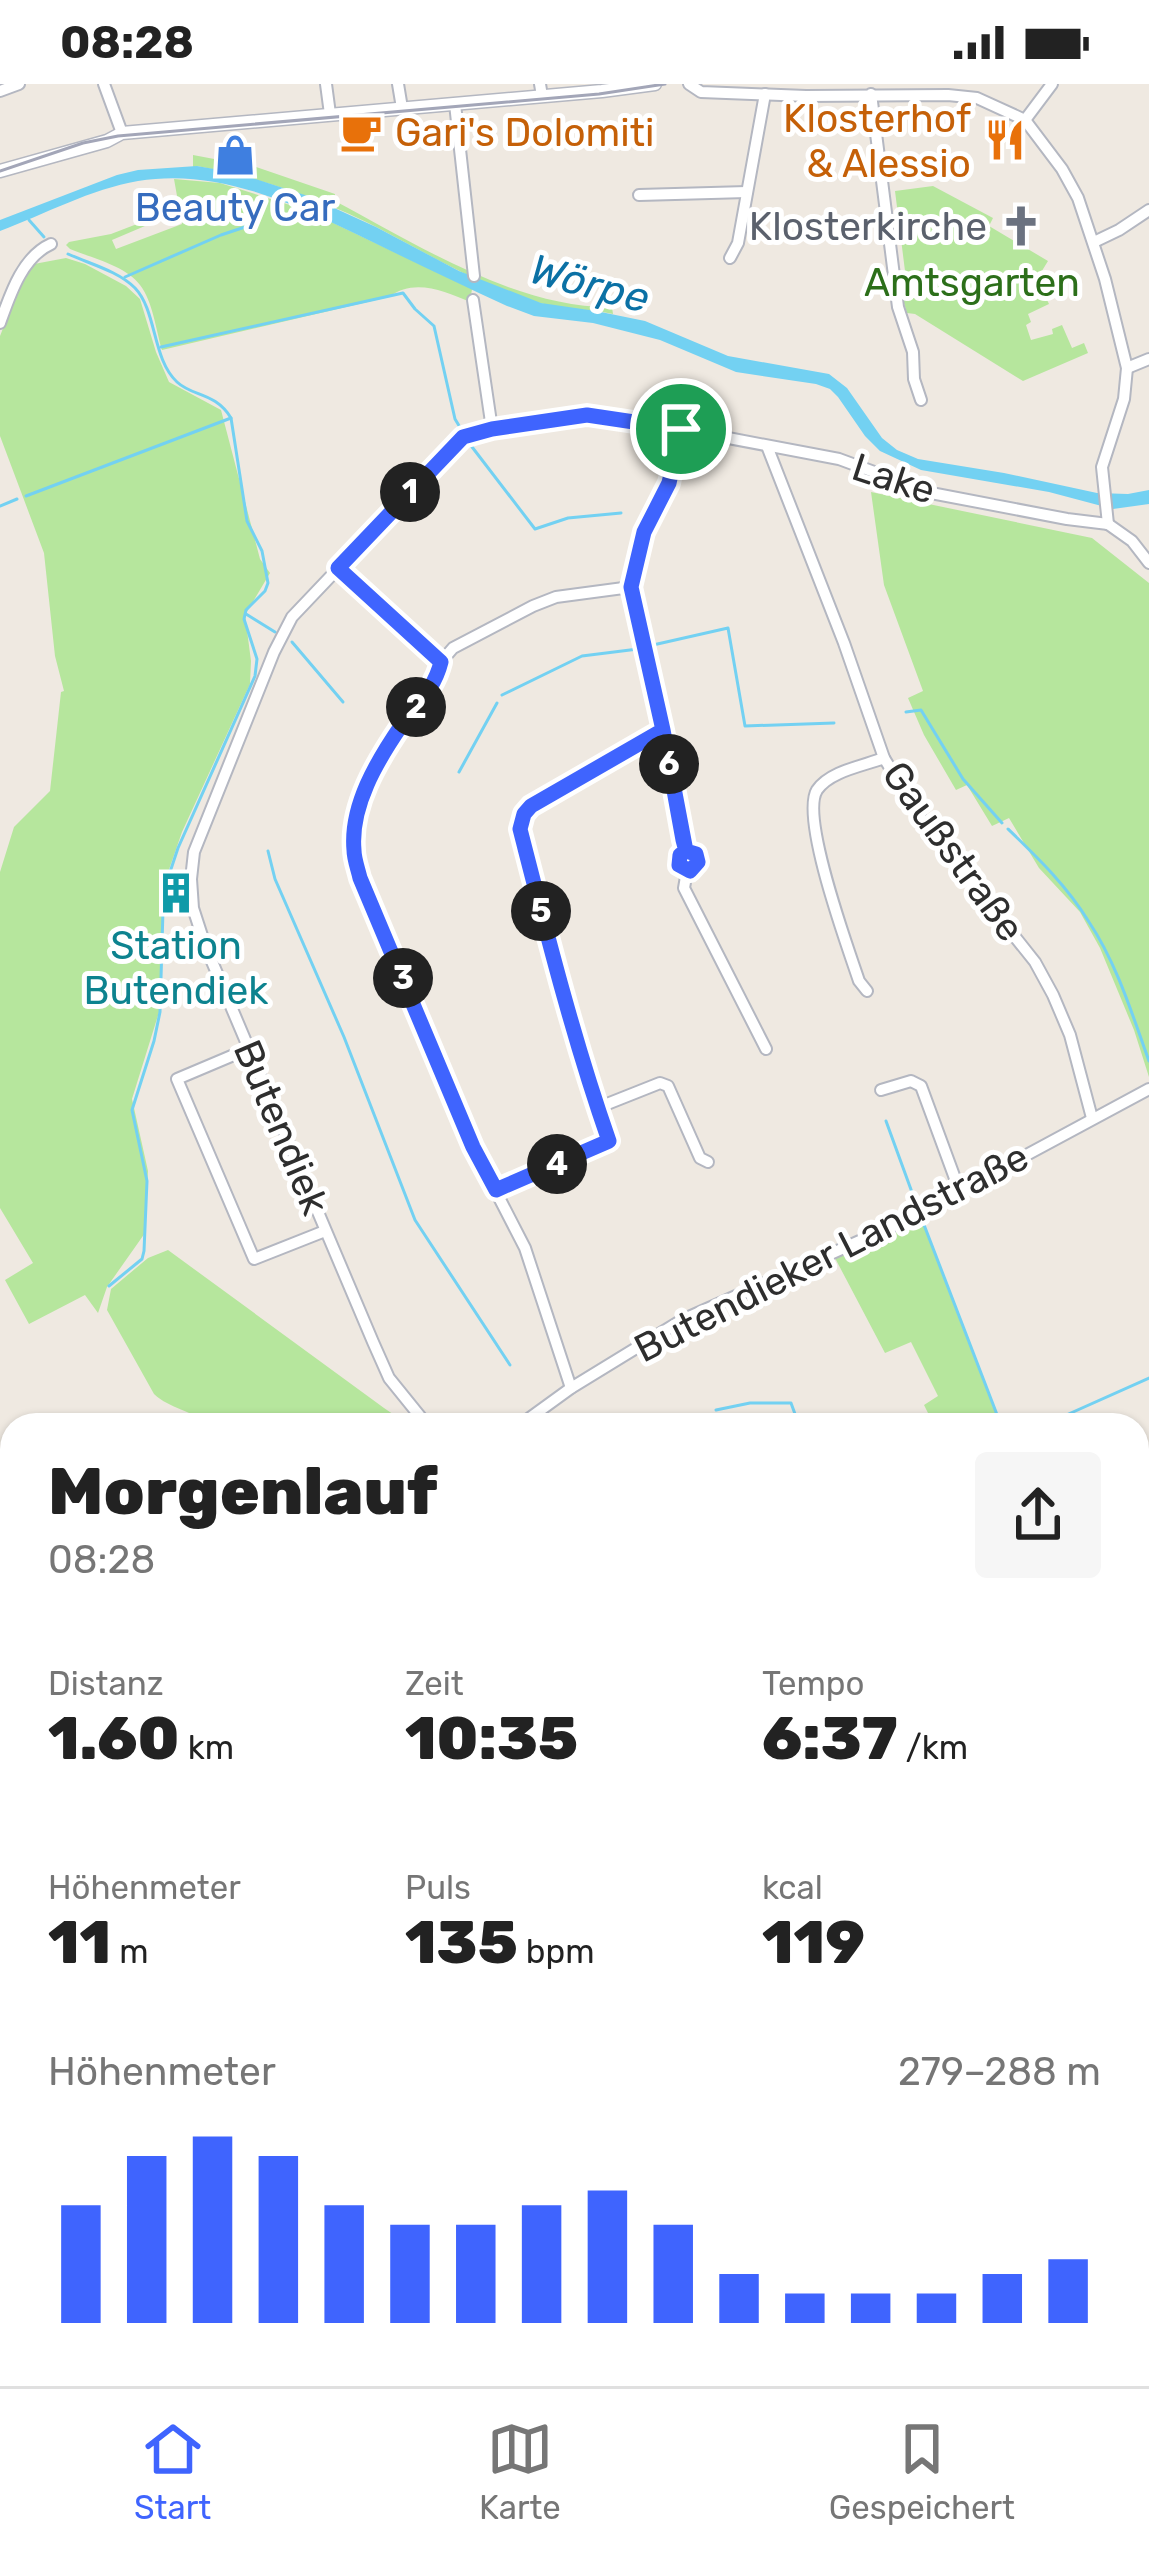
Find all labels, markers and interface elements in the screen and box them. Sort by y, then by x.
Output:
text: 08:28 [60,16,194,69]
place label: Klosterhof & Alessio [783,96,971,187]
cafe icon: Gari's Dolomiti [338,109,384,155]
place label: Gari's Dolomiti [395,110,654,156]
restaurant icon: Klosterhof & Alessio [982,117,1028,163]
shop icon: Beauty Car [212,132,258,178]
place label: Beauty Car [135,185,335,231]
church icon: Klosterkirche [998,203,1044,249]
place label: Klosterkirche [749,204,987,250]
water label: Wörpe [525,244,655,324]
park label: Amtsgarten [864,260,1080,306]
pin [630,378,732,480]
icon: arrive [648,396,714,462]
street label: Lake [846,444,941,514]
pin: 1 [380,462,440,522]
text: 1 [402,472,418,511]
pin: 2 [386,677,446,737]
text: 2 [405,687,427,726]
pin: 6 [639,734,699,794]
text: 6 [658,744,680,783]
street label: Gaußstraße [873,753,1034,950]
building icon: Station Butendiek [153,870,199,916]
pin: 5 [511,881,571,941]
text: 5 [530,891,552,930]
place label: Station Butendiek [84,923,268,1014]
pin: 3 [373,948,433,1008]
text: 3 [392,958,414,997]
street label: Butendiek [224,1033,338,1221]
pin: 4 [527,1134,587,1194]
street label: Butendieker Landstraße [627,1134,1036,1372]
text: 4 [546,1144,568,1183]
text: Morgenlauf [48,1452,438,1531]
button: share [975,1452,1101,1578]
text: 08:28 [48,1537,155,1583]
text: Distanz [48,1664,163,1703]
text: Zeit [405,1664,464,1703]
text: Tempo [762,1664,864,1703]
text: 1.60 [48,1703,180,1774]
text: 10:35 [405,1703,578,1774]
text: 6:37 [762,1703,898,1774]
text: km [180,1728,234,1767]
text: /km [898,1728,968,1767]
text: Höhenmeter [48,1868,241,1907]
text: Puls [405,1868,471,1907]
text: kcal [762,1868,823,1907]
text: 11 [48,1907,111,1978]
text: 135 [405,1907,518,1978]
text: 119 [762,1907,865,1978]
text: m [111,1932,149,1971]
text: bpm [518,1932,594,1971]
text: Höhenmeter [48,2049,276,2095]
text: 279–288 m [898,2049,1101,2095]
tab: Start [134,2416,211,2527]
tab: Karte [479,2416,561,2527]
tab: Gespeichert [829,2416,1015,2527]

